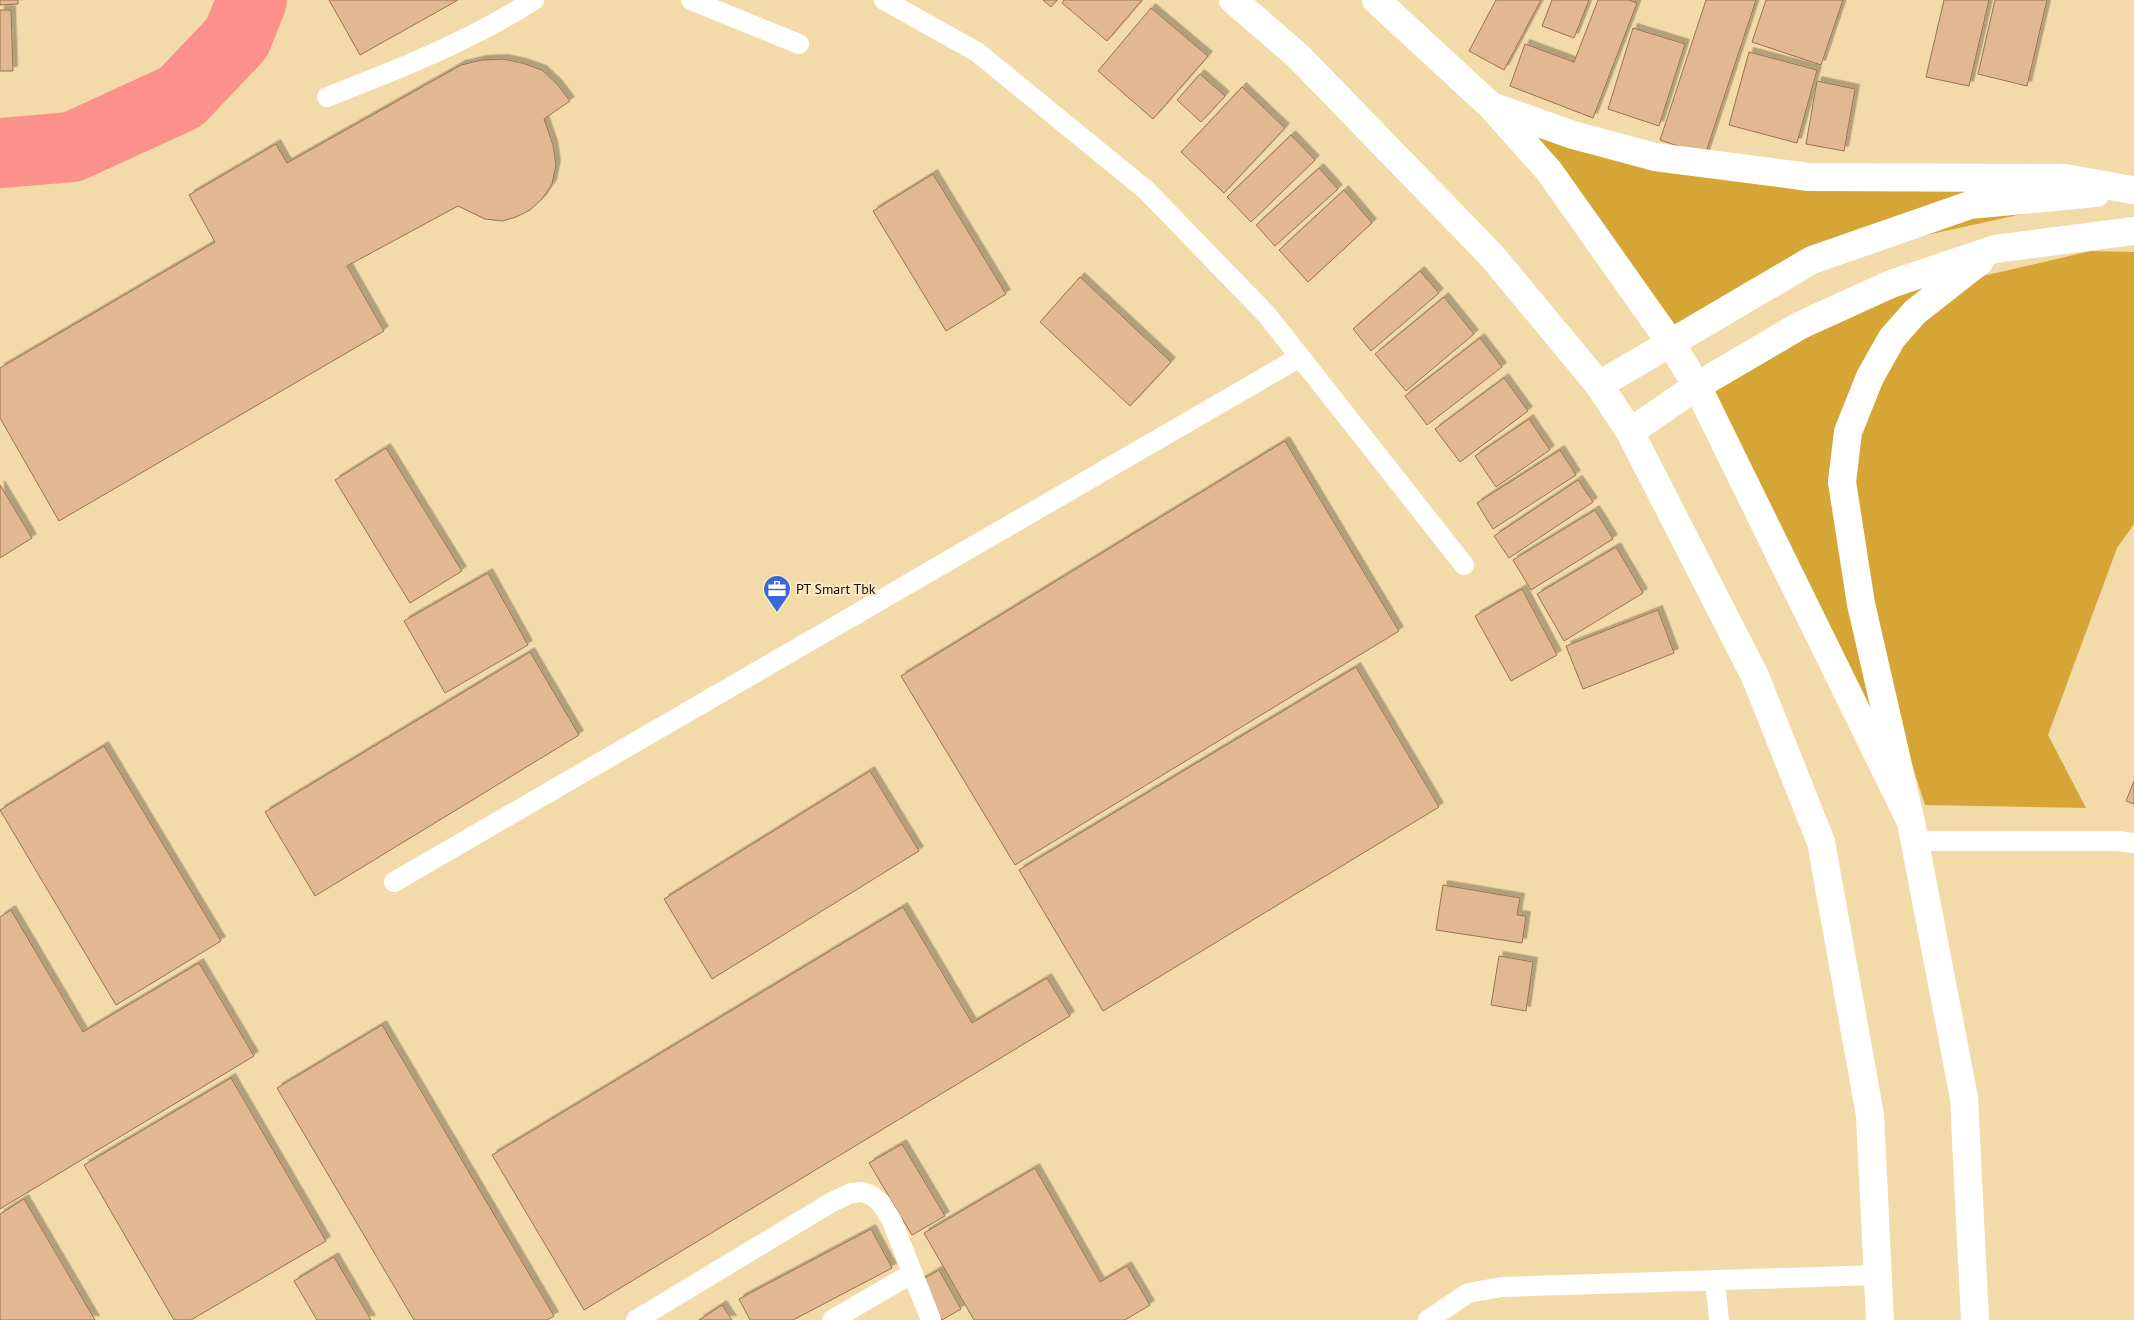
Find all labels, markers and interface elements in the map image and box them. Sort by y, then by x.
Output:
office icon: PT Smart Tbk [762,574,792,613]
place label: PT Smart Tbk [796,580,876,598]

